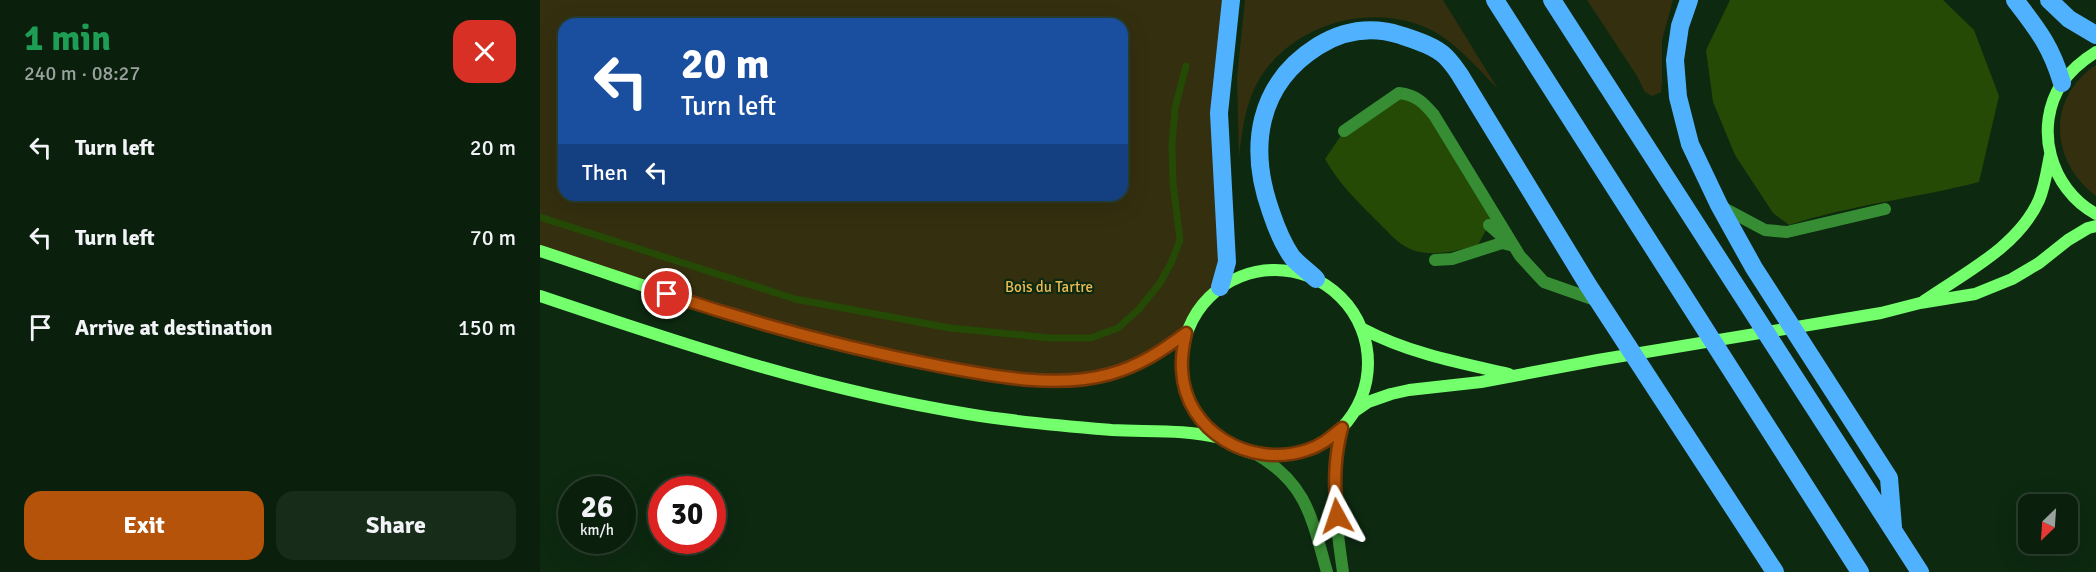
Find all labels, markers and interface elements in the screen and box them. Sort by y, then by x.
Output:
text: 1 min [24,16,111,61]
button: close [453,20,516,83]
text: 20 m [681,39,770,90]
icon: left [582,42,660,120]
text: 240 m · 08:27 [24,61,140,86]
text: Turn left [681,90,776,123]
icon: left [24,131,57,164]
text: Turn left [75,134,155,161]
text: 20 m [470,134,516,161]
icon: left [640,156,673,189]
text: Then [582,159,628,186]
icon: left [24,221,57,254]
text: Turn left [75,224,155,251]
text: 70 m [470,224,516,251]
pin [641,268,692,319]
icon: arrive [650,277,683,310]
park label: Bois du Tartre [1005,278,1093,296]
icon: arrive [24,311,57,344]
text: Arrive at destination [75,314,272,341]
text: 150 m [458,314,516,341]
speed limit sign: 30 [648,476,726,554]
position arrow [1305,484,1369,548]
text: 26 [581,489,613,526]
button: Exit [24,491,264,560]
button: Share [276,491,516,560]
north arrow [2018,494,2078,554]
map controls [2018,494,2078,554]
text: km/h [580,521,614,539]

